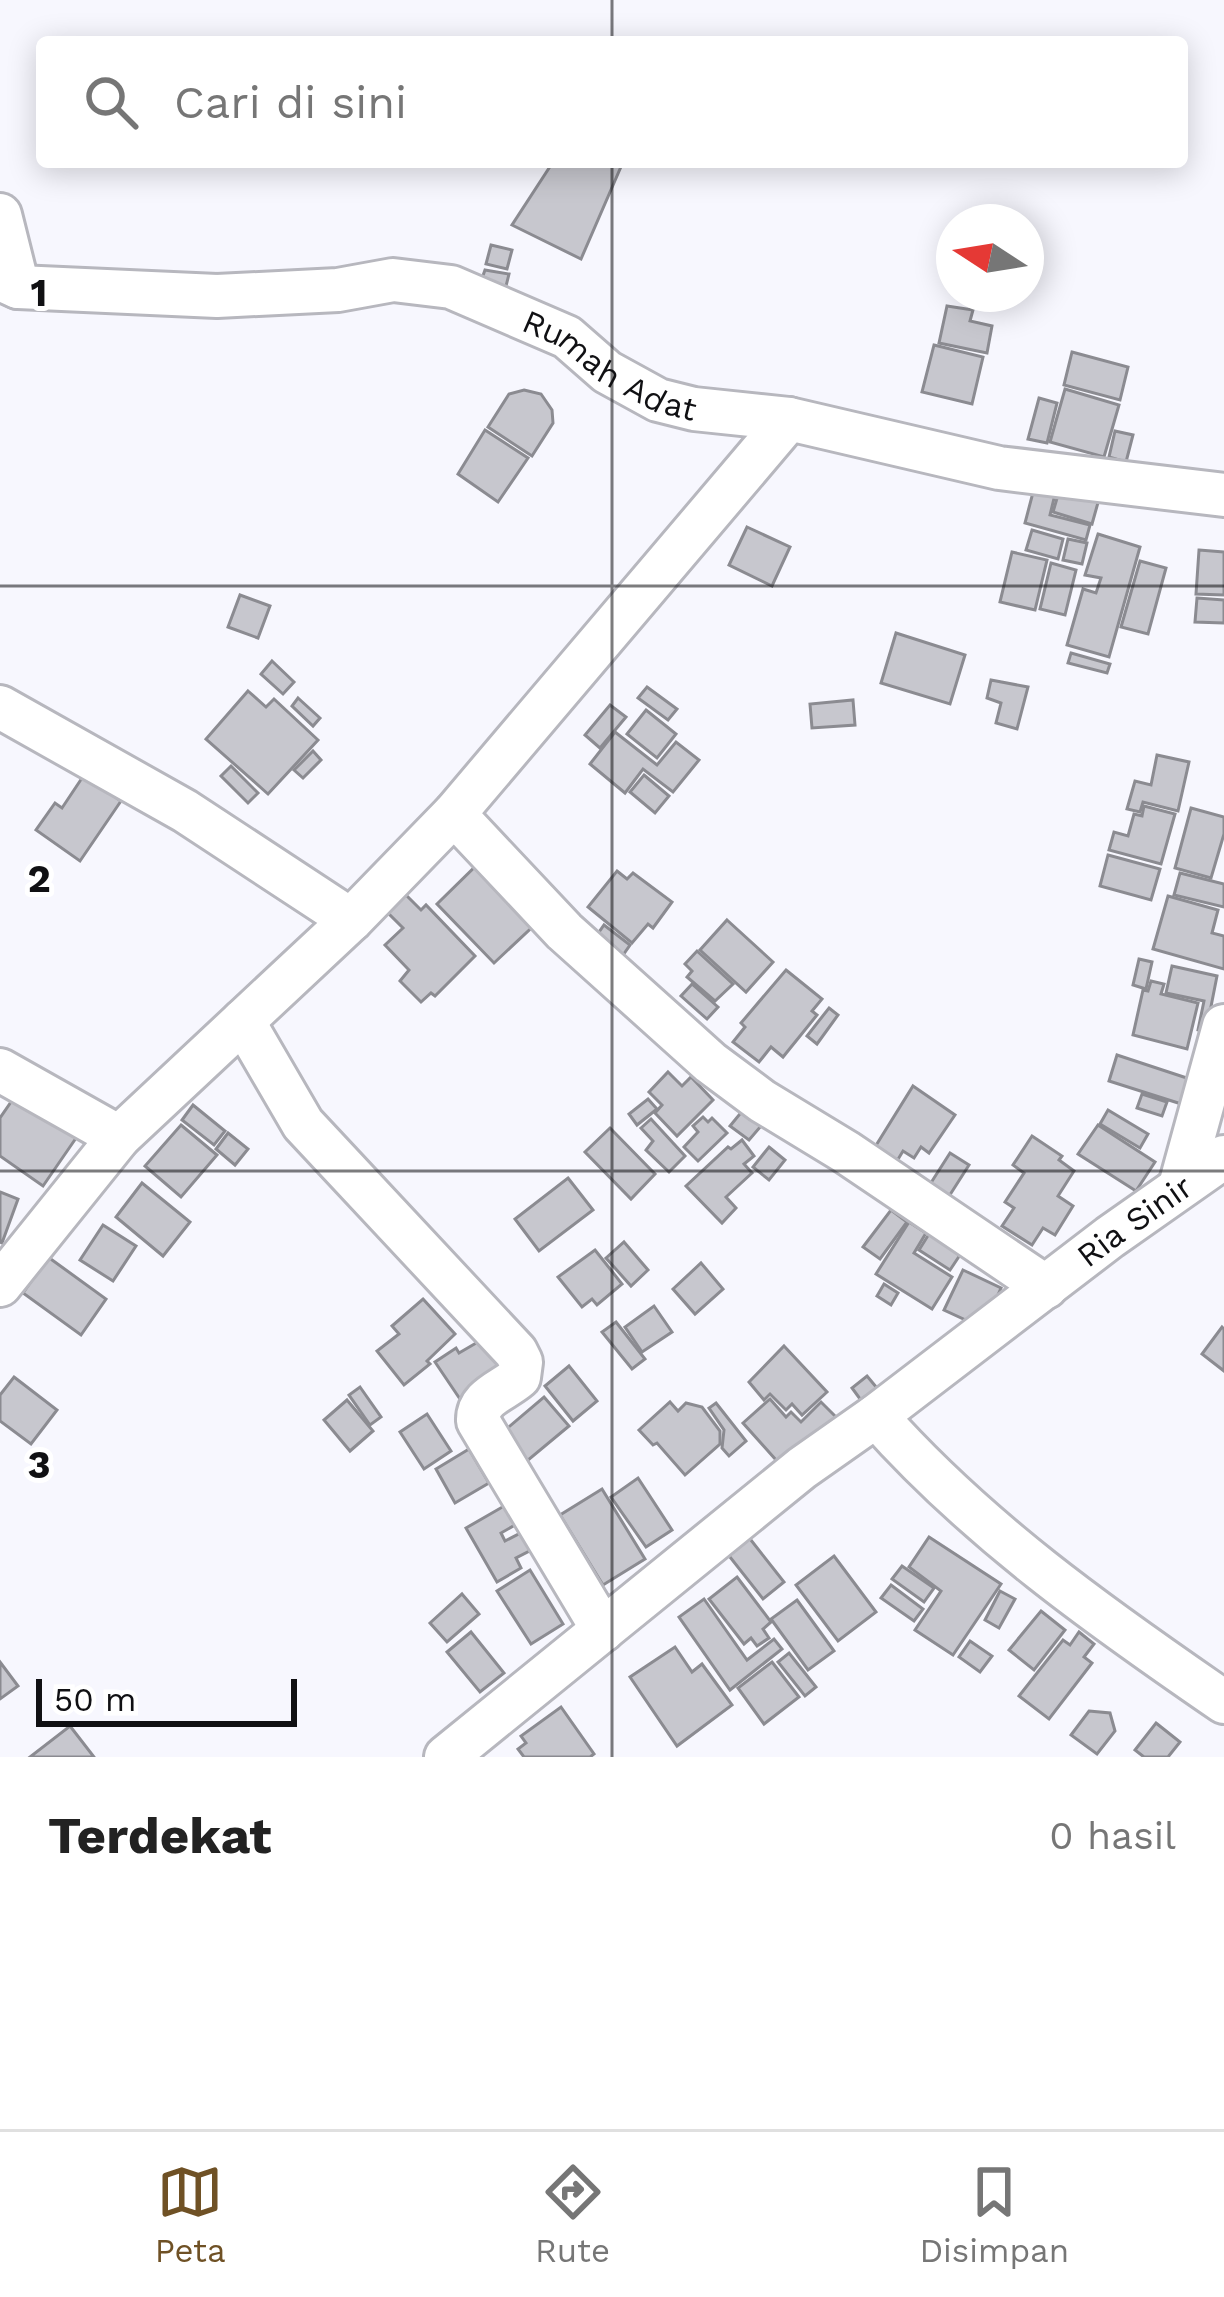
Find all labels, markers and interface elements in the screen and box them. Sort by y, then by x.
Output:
search box [36,36,1188,168]
icon: search [78,69,144,135]
text: Cari di sini [174,76,407,129]
north arrow [936,204,1044,312]
text: 1 [31,270,47,315]
street label: Rumah Adat [517,301,701,428]
text: 2 [27,856,51,901]
street label: Ria Sinir [1069,1166,1199,1275]
text: 3 [27,1442,51,1487]
scale bar [36,1673,297,1726]
text: 50 m [54,1680,136,1719]
text: Terdekat [48,1806,272,1865]
text: 0 hasil [1049,1813,1176,1858]
tab: Peta [155,2159,226,2270]
tab: Rute [535,2159,610,2270]
tab: Disimpan [919,2159,1069,2270]

